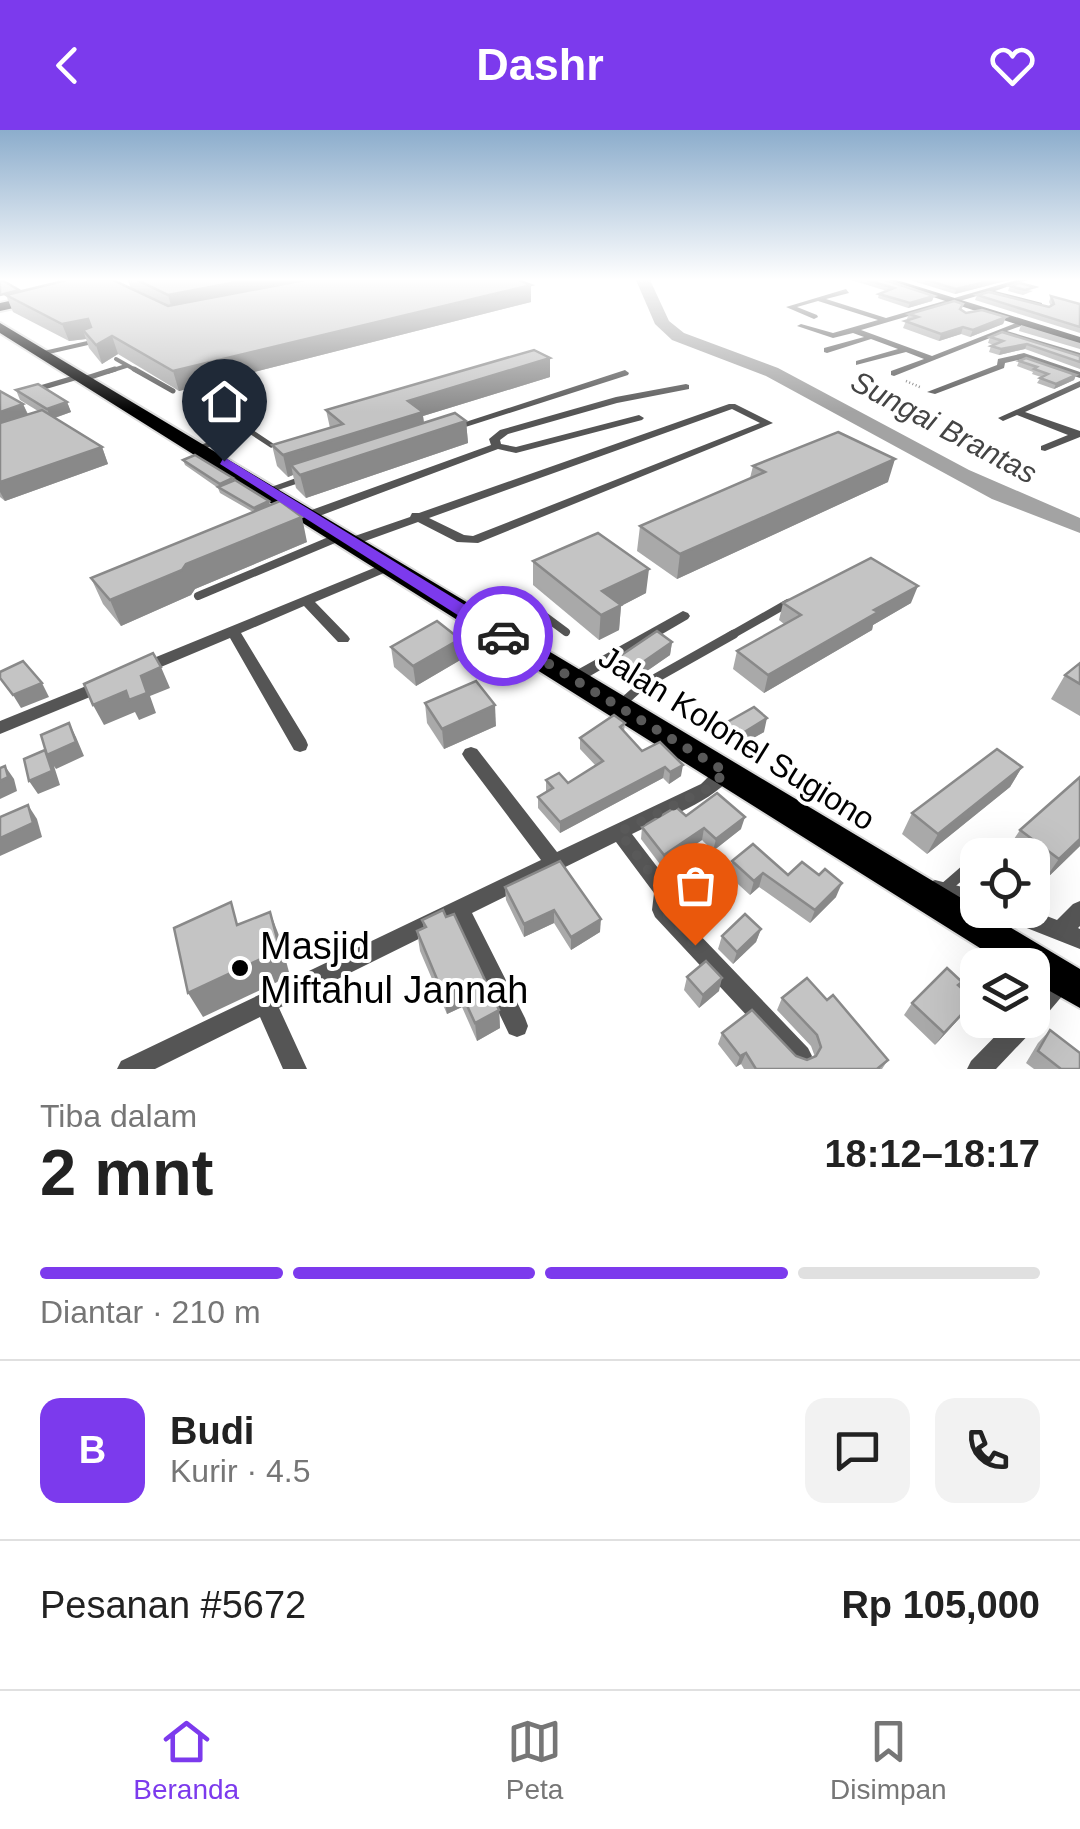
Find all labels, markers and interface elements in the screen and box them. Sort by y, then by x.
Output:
icon: back [40,38,95,93]
icon: heart [985,38,1040,93]
text: Dashr [476,39,604,90]
pin [182,359,267,462]
water label: Sungai Brantas [846,364,1042,490]
icon: home [197,374,252,429]
courier [453,586,553,686]
icon: car [476,609,531,664]
street label: Jalan Kolonel Sugiono [592,638,882,838]
map controls [960,838,1050,1038]
button: locate [960,838,1050,928]
pin [653,843,738,946]
icon: bag [668,858,723,913]
place label: Masjid Miftahul Jannah [260,925,528,1011]
button: layers [960,948,1050,1038]
marker: Masjid Miftahul Jannah [229,957,251,979]
text: Tiba dalam [40,1098,197,1134]
text: 18:12–18:17 [824,1133,1040,1175]
text: 2 mnt [40,1136,213,1209]
text: Diantar · 210 m [40,1294,261,1330]
button: chat [805,1398,910,1503]
button: phone [935,1398,1040,1503]
text: Budi [170,1410,254,1452]
text: B [79,1429,106,1471]
text: Kurir · 4.5 [170,1453,310,1489]
text: Pesanan #5672 [40,1584,306,1626]
text: Rp 105,000 [841,1584,1040,1626]
tab: Beranda [133,1714,239,1806]
tab: Peta [506,1714,563,1806]
tab: Disimpan [830,1714,947,1806]

